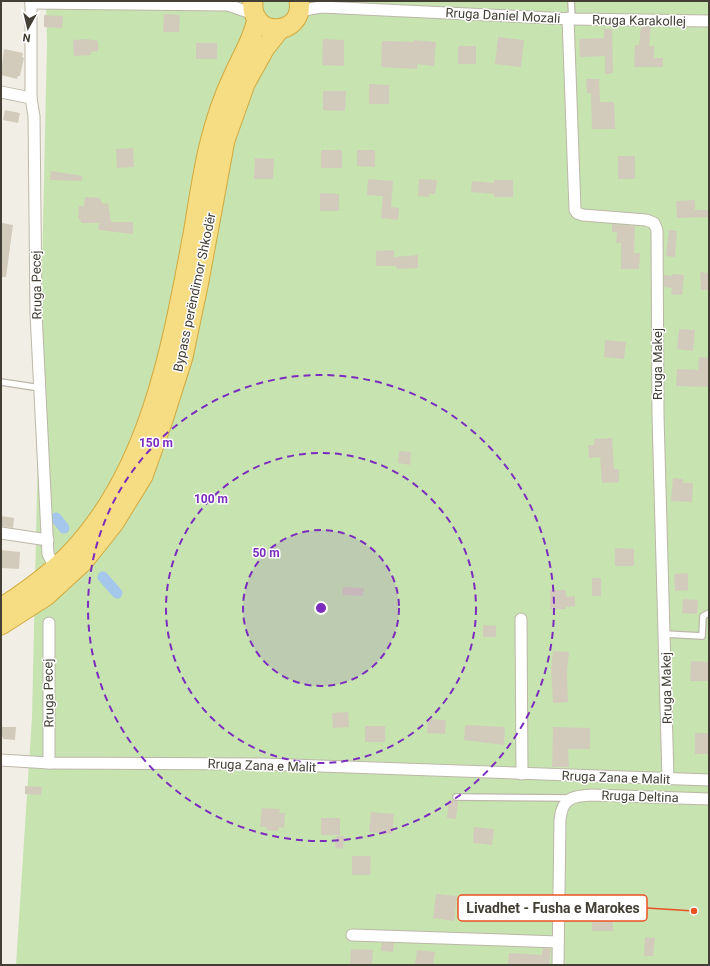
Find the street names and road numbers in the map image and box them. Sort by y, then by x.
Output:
street label: Rruga Daniel Mozali [445,5,561,26]
street label: Rruga Karakollej [592,12,686,29]
street label: Bypass perëndimor Shkodër [170,211,219,373]
street label: Rruga Pecej [28,250,45,320]
street label: Rruga Makej [650,328,665,400]
street label: Rruga Makej [658,652,675,724]
street label: Rruga Pecej [40,658,57,728]
street label: Rruga Zana e Malit [207,756,317,775]
street label: Rruga Zana e Malit [561,768,671,787]
street label: Rruga Deltina [601,788,679,805]

